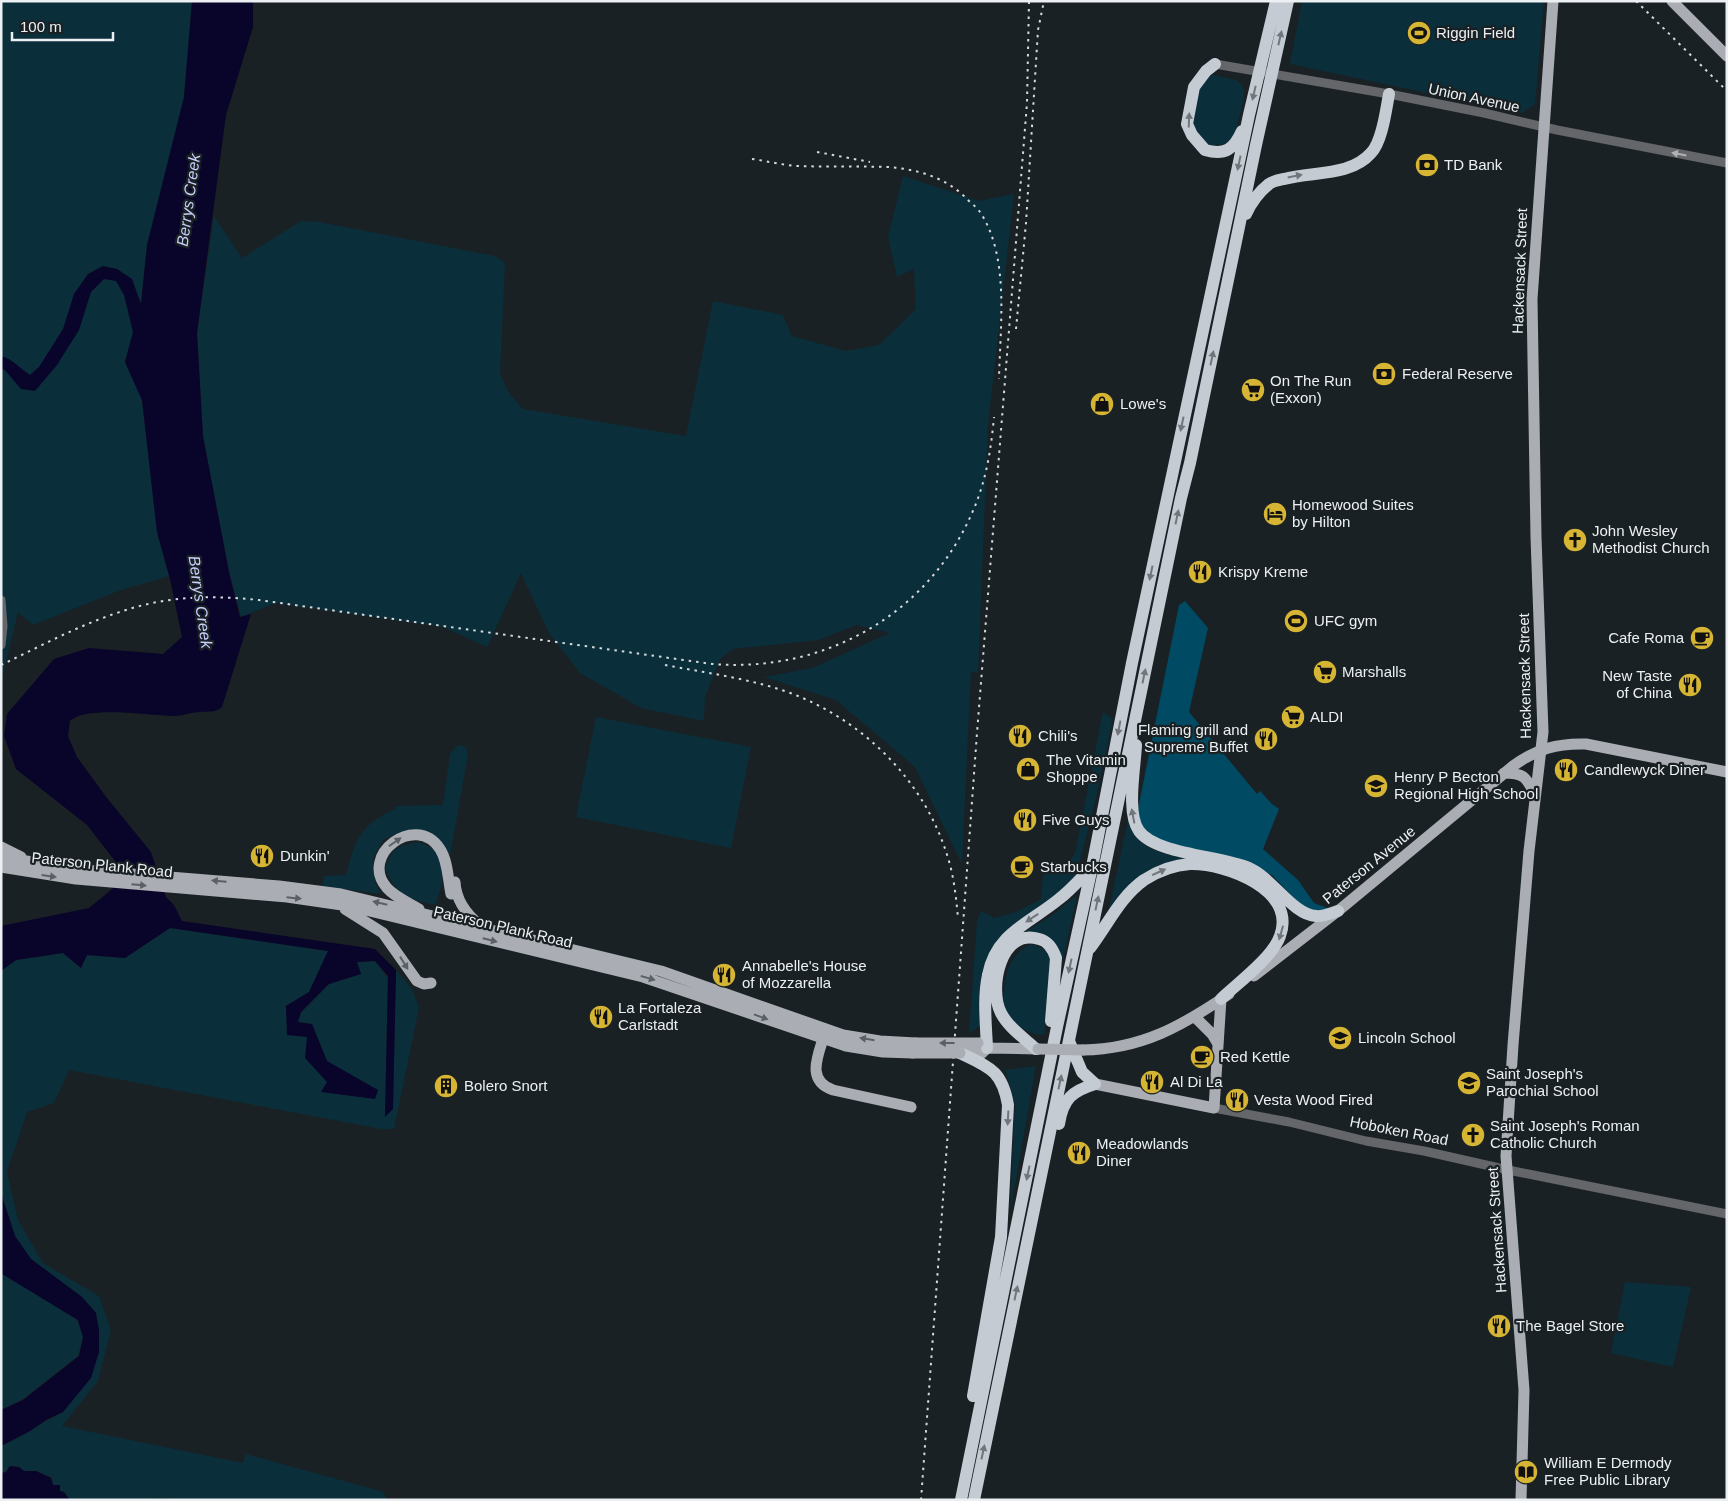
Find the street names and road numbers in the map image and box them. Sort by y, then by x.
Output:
street label: Union Avenue [1427,80,1521,116]
street label: Hackensack Street [1509,207,1530,334]
street label: Hackensack Street [1515,612,1534,739]
street label: Paterson Avenue [1319,822,1418,907]
street label: Paterson Plank Road [31,849,173,880]
street label: Paterson Plank Road [432,902,574,951]
street label: Hoboken Road [1348,1113,1450,1148]
street label: Hackensack Street [1484,1166,1509,1293]

